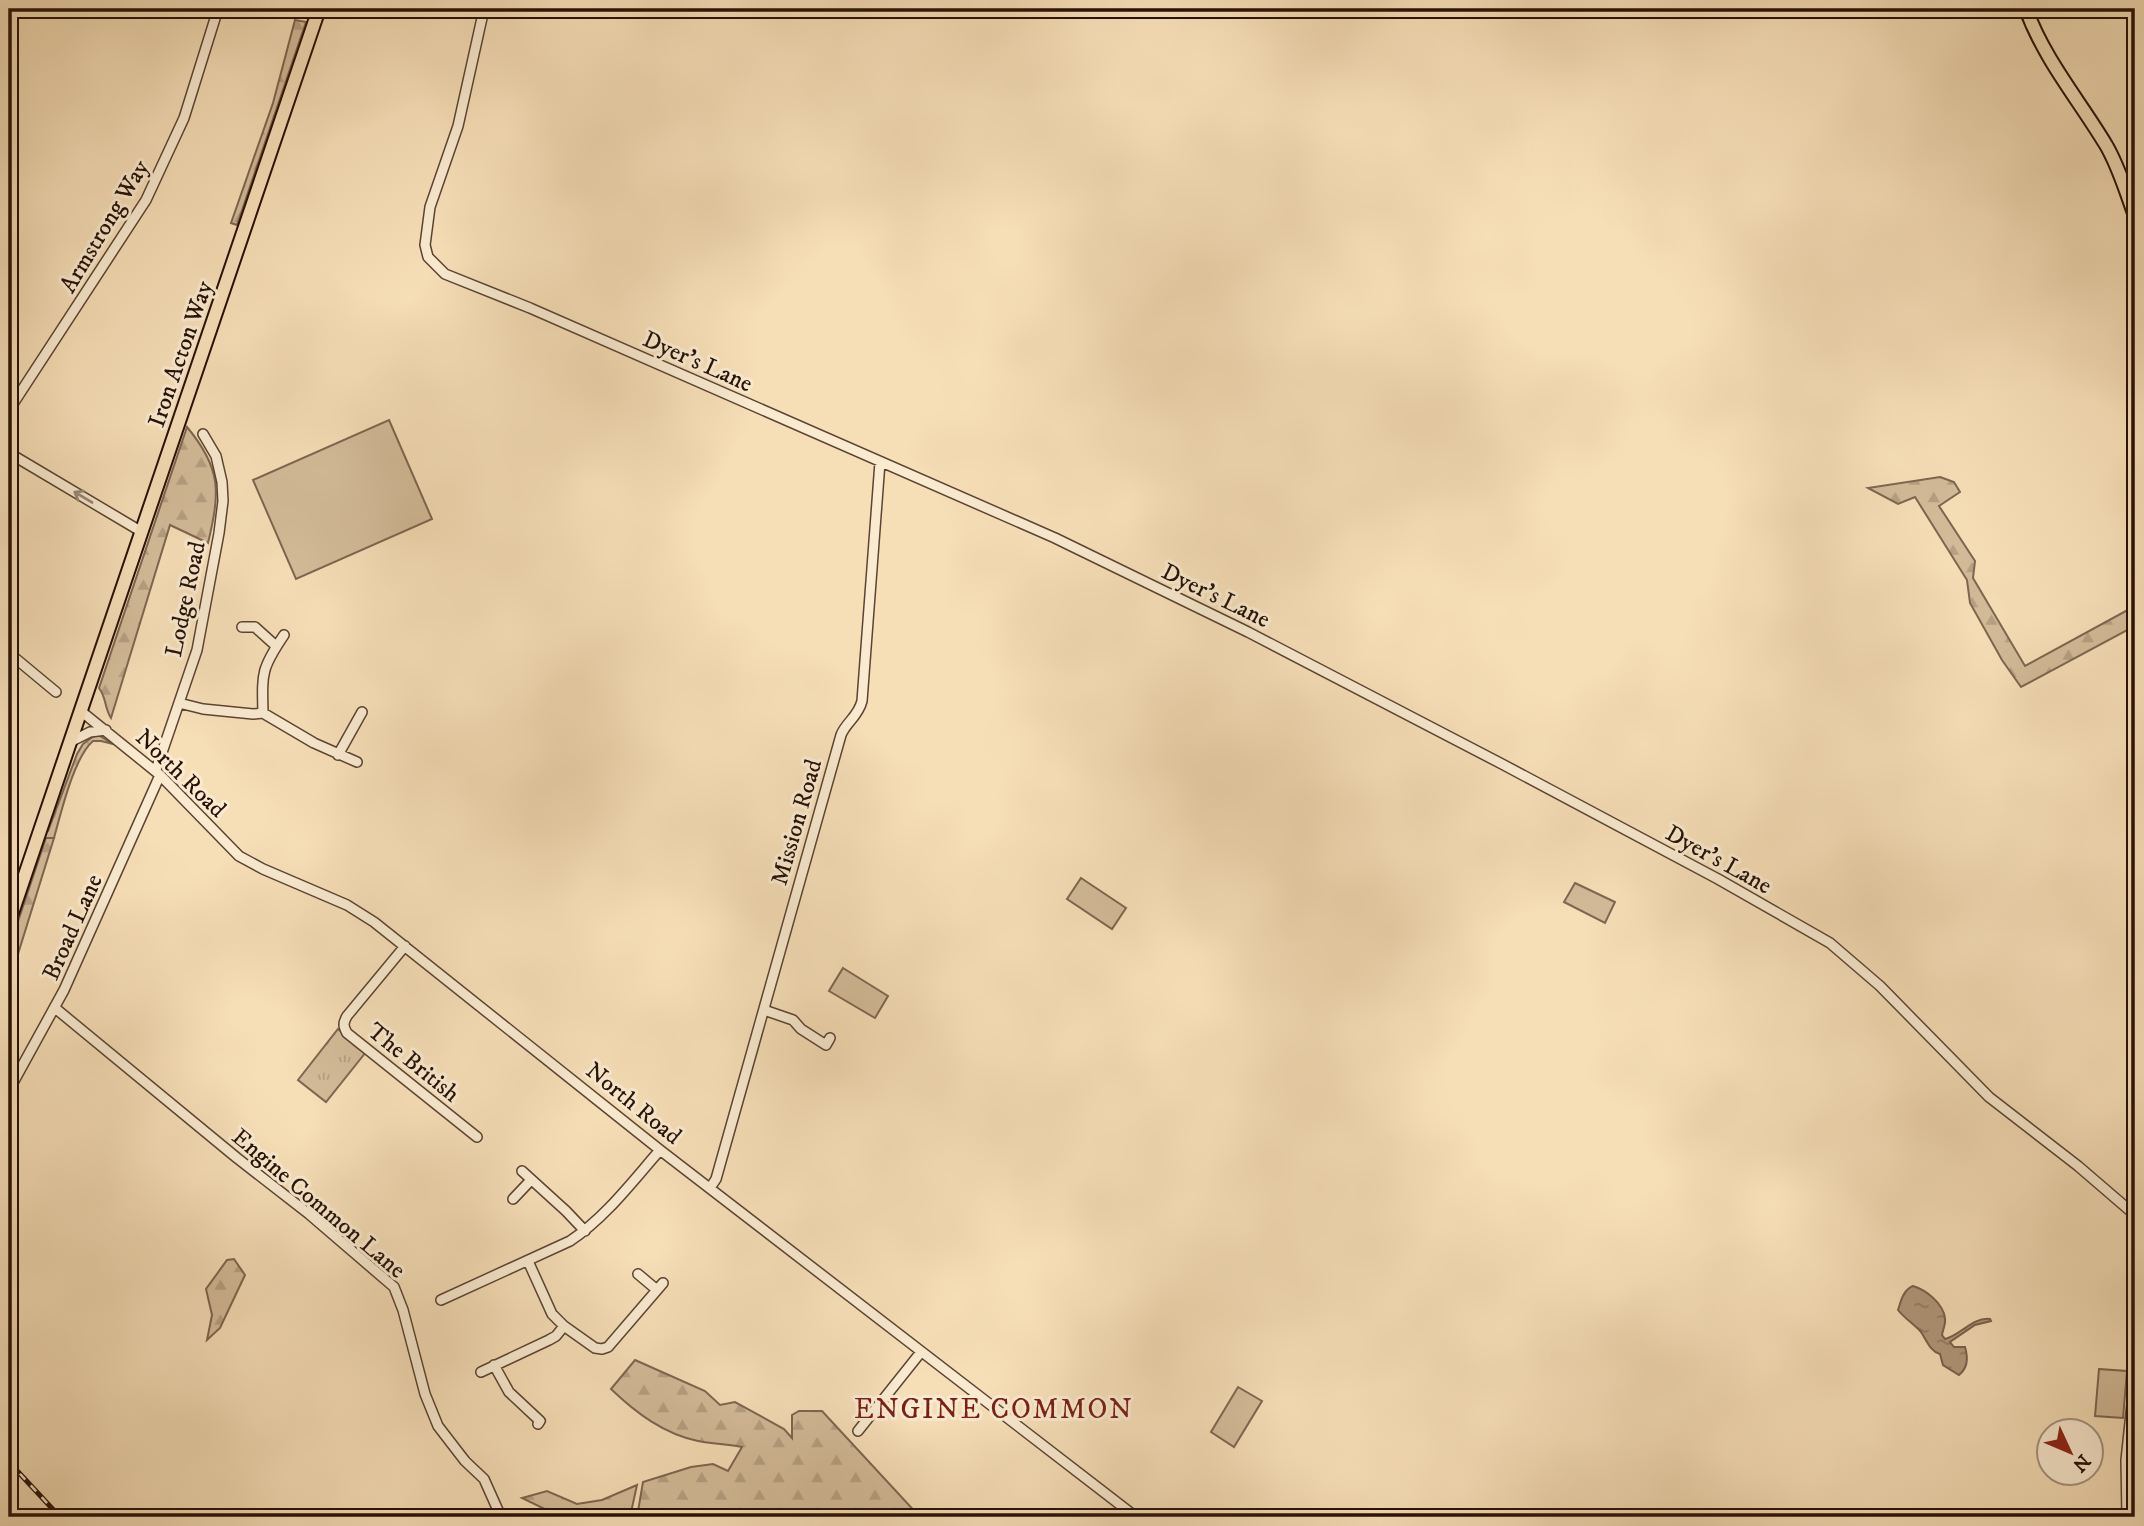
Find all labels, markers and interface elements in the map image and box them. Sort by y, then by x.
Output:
street label: Armstrong Way [53,154,157,299]
street label: Iron Acton Way [142,277,220,431]
street label: Dyer's Lane [638,324,757,399]
one-way arrow [74,490,94,504]
street label: Lodge Road [159,539,213,660]
street label: Dyer's Lane [1156,557,1275,635]
street label: North Road [129,723,232,824]
street label: Mission Road [765,756,829,889]
street label: Dyer's Lane [1660,818,1777,901]
street label: Broad Lane [36,870,110,985]
street label: The British [361,1016,466,1109]
street label: North Road [579,1056,687,1152]
street label: Engine Common Lane [225,1122,411,1285]
district label: ENGINE COMMON [854,1392,1134,1427]
north arrow [2036,1418,2106,1488]
text: N [2067,1449,2095,1477]

